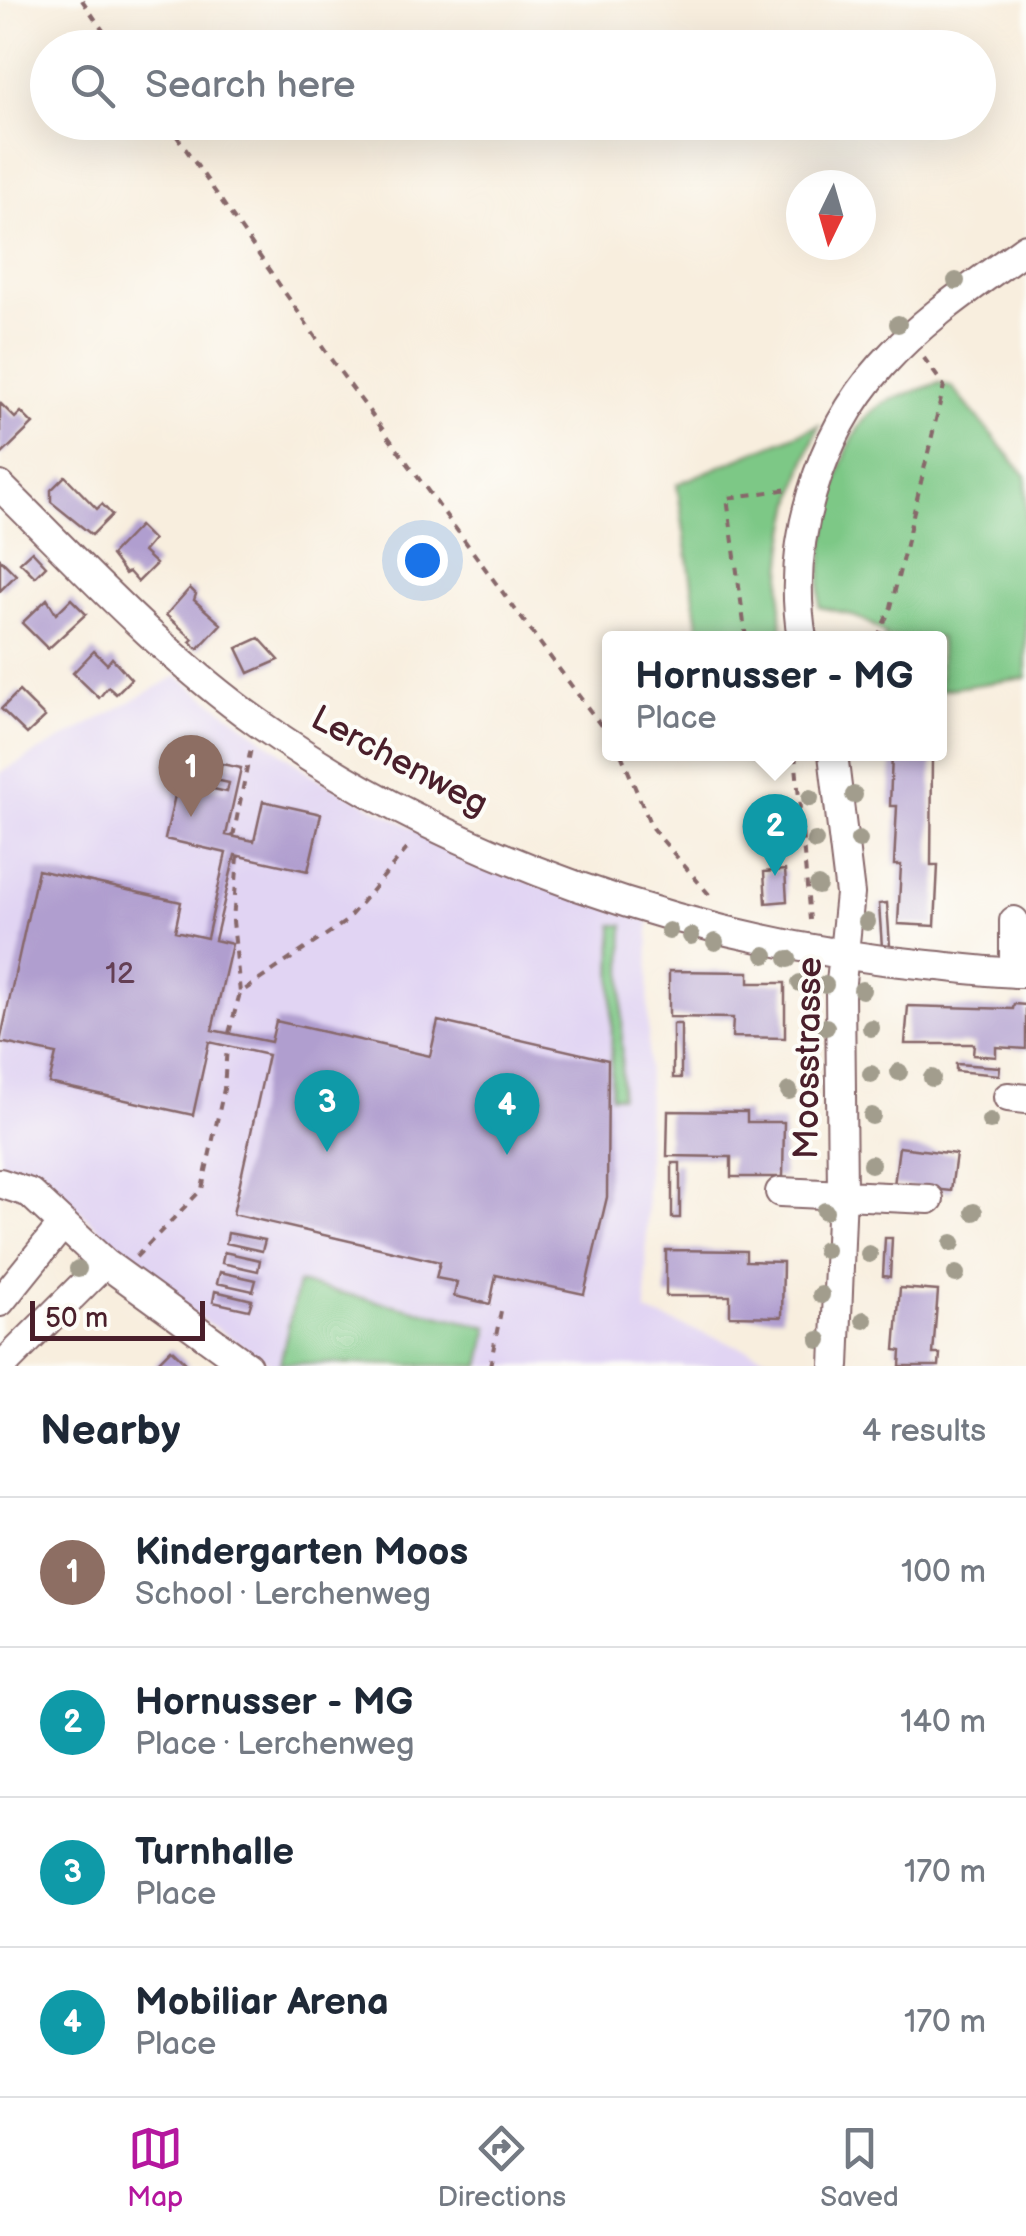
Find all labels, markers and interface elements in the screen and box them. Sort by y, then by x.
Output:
search box [30,30,996,140]
icon: search [65,58,120,113]
text: Search here [145,63,356,108]
north arrow [786,170,876,260]
your location [397,535,448,586]
popup [602,631,947,761]
text: Hornusser - MG [635,654,914,699]
street label: Lerchenweg [303,697,495,826]
text: Place [635,699,716,738]
pin: 1 [158,734,224,817]
pin: 2 [742,794,808,876]
house number: 12 [105,956,135,992]
street label: Moosstrasse [785,956,832,1160]
pin: 3 [294,1070,360,1152]
pin: 4 [474,1072,540,1155]
scale bar [30,1296,205,1340]
text: 50 m [45,1302,108,1335]
text: Nearby [40,1406,180,1457]
text: 4 results [862,1412,986,1451]
text: Kindergarten Moos [135,1530,468,1575]
text: 1 [66,1553,79,1592]
text: 100 m [901,1553,986,1592]
text: School · Lerchenweg [135,1575,431,1614]
text: Hornusser - MG [135,1680,413,1725]
text: 2 [63,1703,82,1742]
text: 140 m [900,1703,986,1742]
text: Place · Lerchenweg [135,1725,415,1764]
text: Turnhalle [135,1830,294,1875]
text: 3 [63,1853,82,1892]
text: 170 m [904,1853,986,1892]
text: Place [135,1875,216,1914]
text: Mobiliar Arena [135,1980,389,2025]
text: 4 [63,2003,82,2042]
text: 170 m [904,2003,986,2042]
text: Place [135,2025,216,2064]
tab: Map [127,2121,183,2214]
tab: Directions [437,2121,566,2214]
tab: Saved [820,2121,899,2214]

